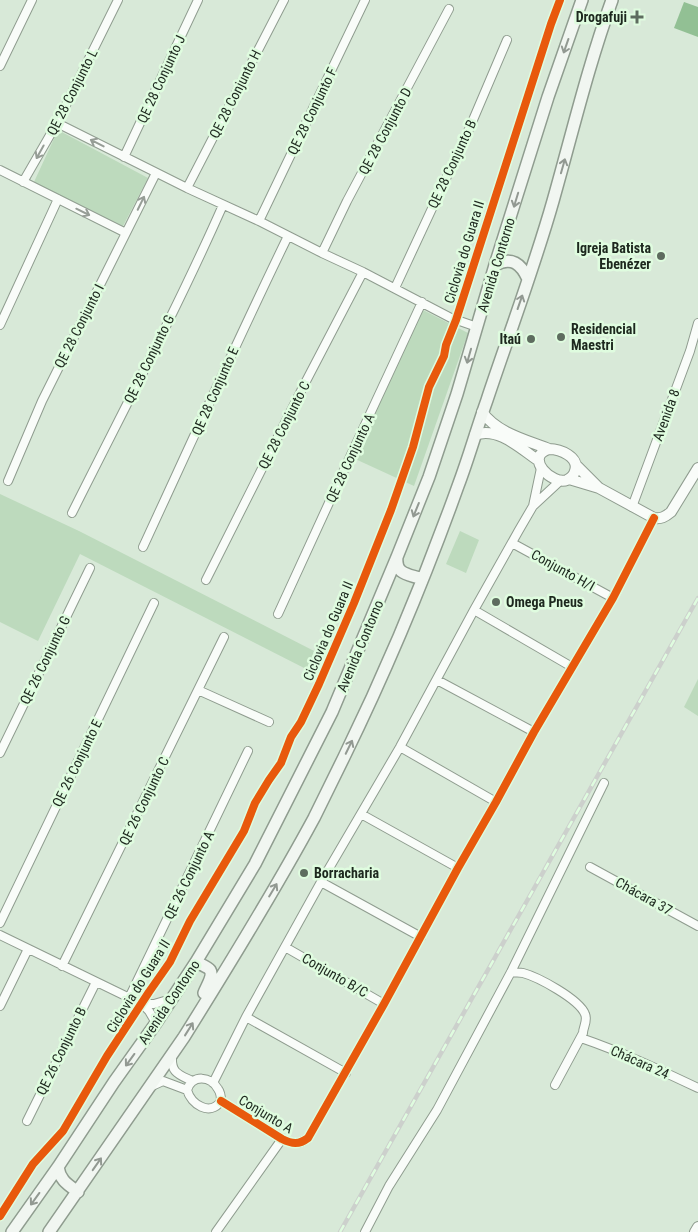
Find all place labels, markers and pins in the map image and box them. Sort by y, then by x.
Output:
place label: Drogafuji [576,9,627,25]
marker: Drogafuji [631,11,643,23]
place label: Igreja Batista Ebenézer [576,240,651,272]
marker: Igreja Batista Ebenézer [655,250,667,262]
place label: Residencial Maestri [571,321,636,353]
place label: Itaú [499,331,521,347]
marker: Residencial Maestri [555,331,567,343]
marker: Itaú [525,333,537,345]
place label: Omega Pneus [506,594,583,610]
marker: Omega Pneus [490,596,502,608]
place label: Borracharia [314,865,380,881]
marker: Borracharia [298,867,310,879]

